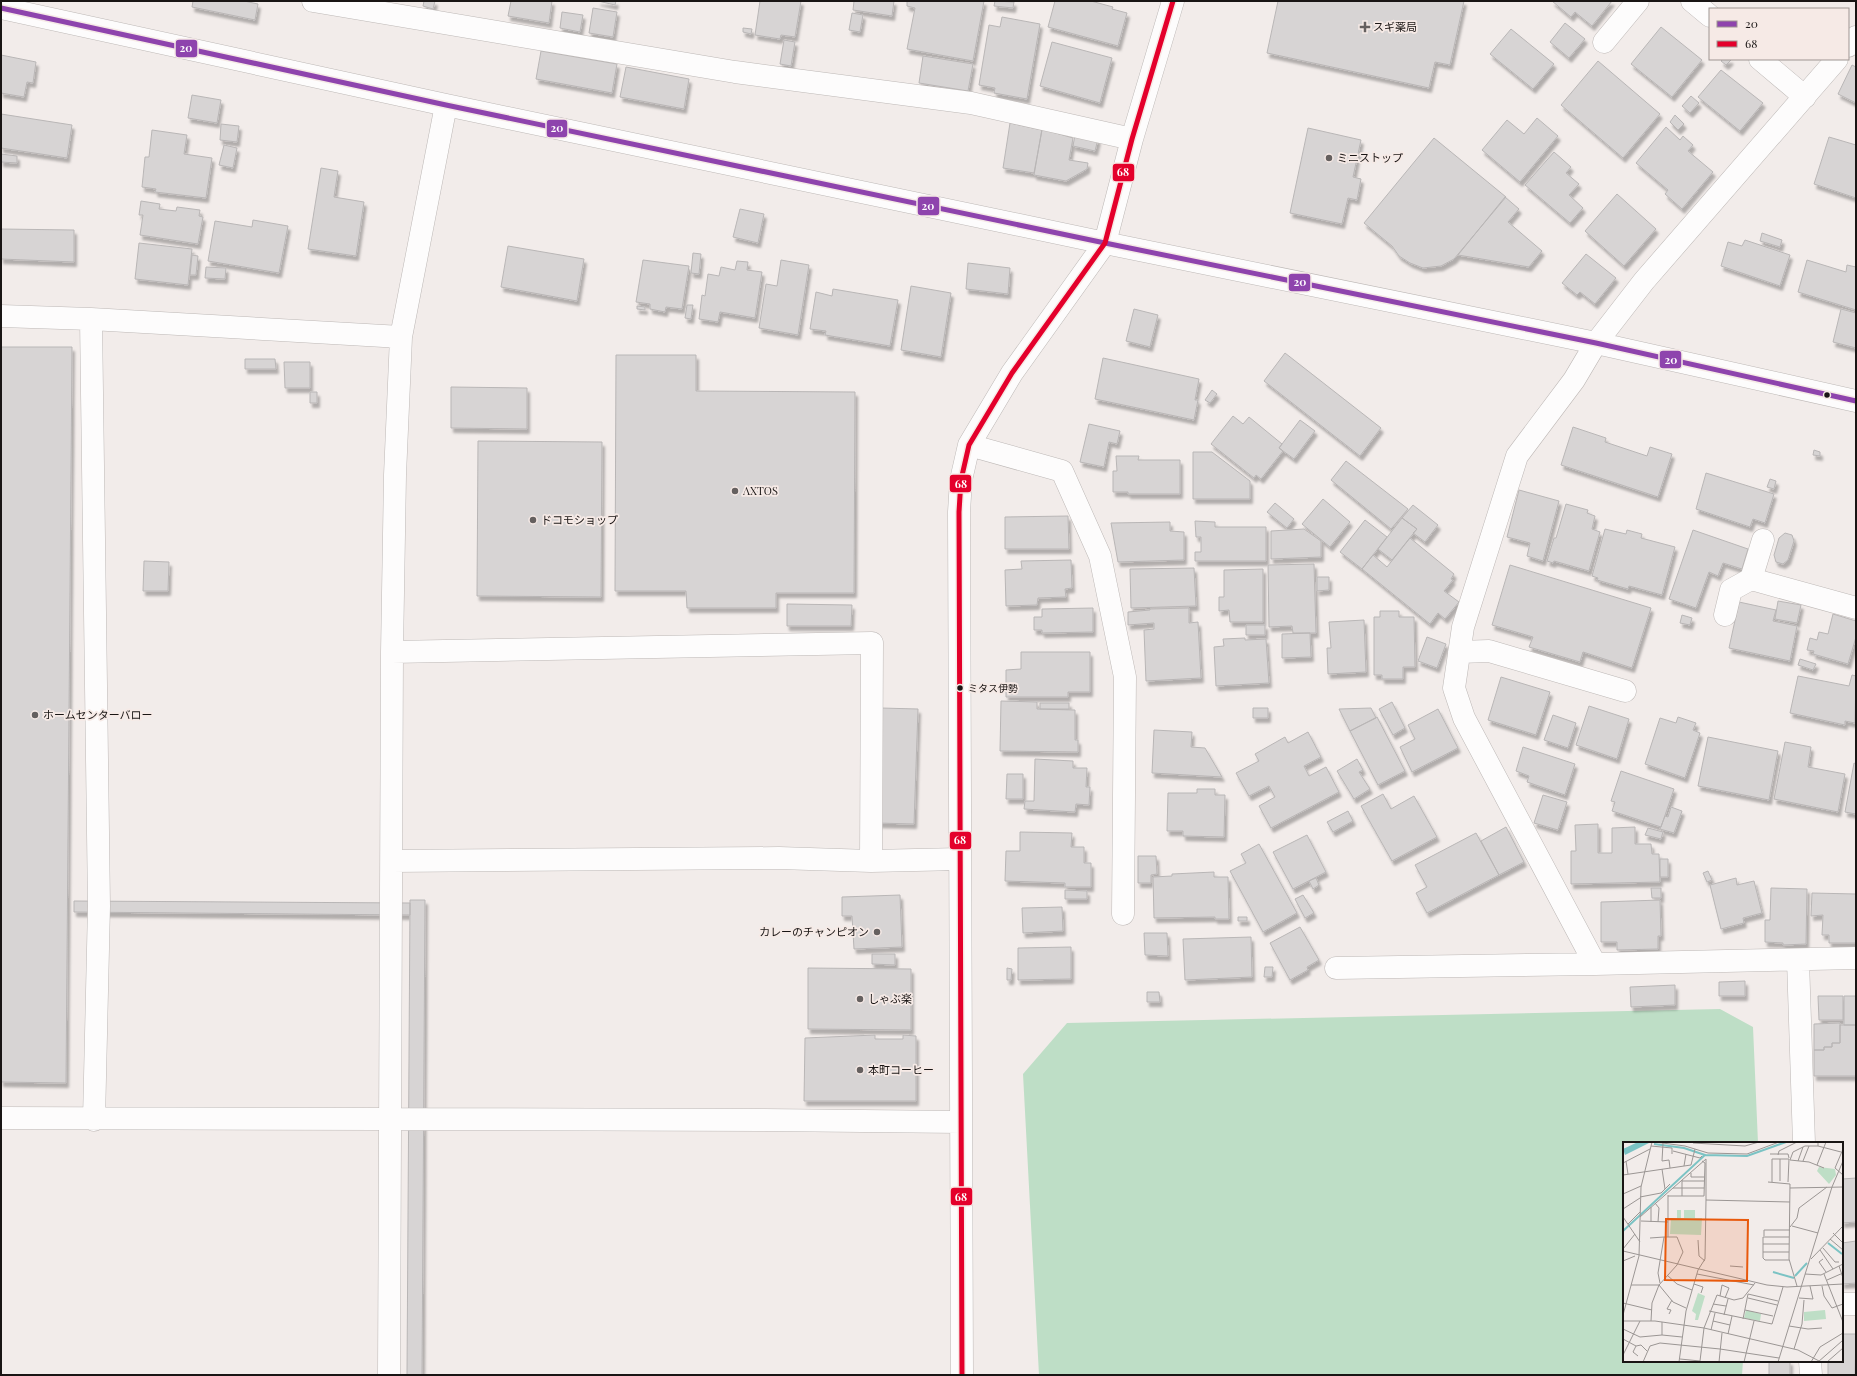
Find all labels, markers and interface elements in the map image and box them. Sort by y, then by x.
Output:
legend [1709,8,1849,60]
text: 20 [1745,15,1758,31]
place label: スギ薬局 [1373,19,1417,34]
marker: スギ薬局 [1360,22,1370,32]
text: 68 [1745,35,1757,51]
line badge: 20 [175,39,198,58]
text: 20 [180,40,192,55]
line badge: 20 [546,119,568,138]
text: 20 [551,120,563,135]
place label: ミニストップ [1337,150,1403,165]
marker: ミニストップ [1324,153,1334,163]
line badge: 68 [1112,163,1135,182]
text: 68 [1117,164,1129,179]
line badge: 20 [917,196,940,216]
text: 20 [922,198,934,213]
line badge: 20 [1288,273,1311,292]
text: 20 [1294,274,1306,289]
line badge: 20 [1659,350,1682,369]
text: 20 [1665,352,1677,367]
unlabelled marker [1822,390,1832,400]
line badge: 68 [949,474,972,493]
text: 68 [955,476,967,491]
place label: AXTOS [742,483,778,498]
marker: AXTOS [730,486,740,496]
place label: ドコモショップ [541,512,618,527]
marker: ドコモショップ [528,515,538,525]
place label: ミタス伊勢 [968,681,1018,695]
marker: ミタス伊勢 [955,683,965,693]
place label: ホームセンターバロー [43,707,153,722]
marker: ホームセンターバロー [30,710,40,720]
line badge: 68 [949,831,972,850]
text: 68 [954,832,966,847]
place label: カレーのチャンピオン [759,924,869,939]
marker: カレーのチャンピオン [872,927,882,937]
place label: しゃぶ楽 [868,991,912,1006]
marker: しゃぶ楽 [855,994,865,1004]
place label: 本町コーヒー [868,1062,934,1077]
marker: 本町コーヒー [855,1065,865,1075]
inset map [1623,1142,1843,1362]
line badge: 68 [950,1187,973,1206]
text: 68 [955,1189,967,1204]

